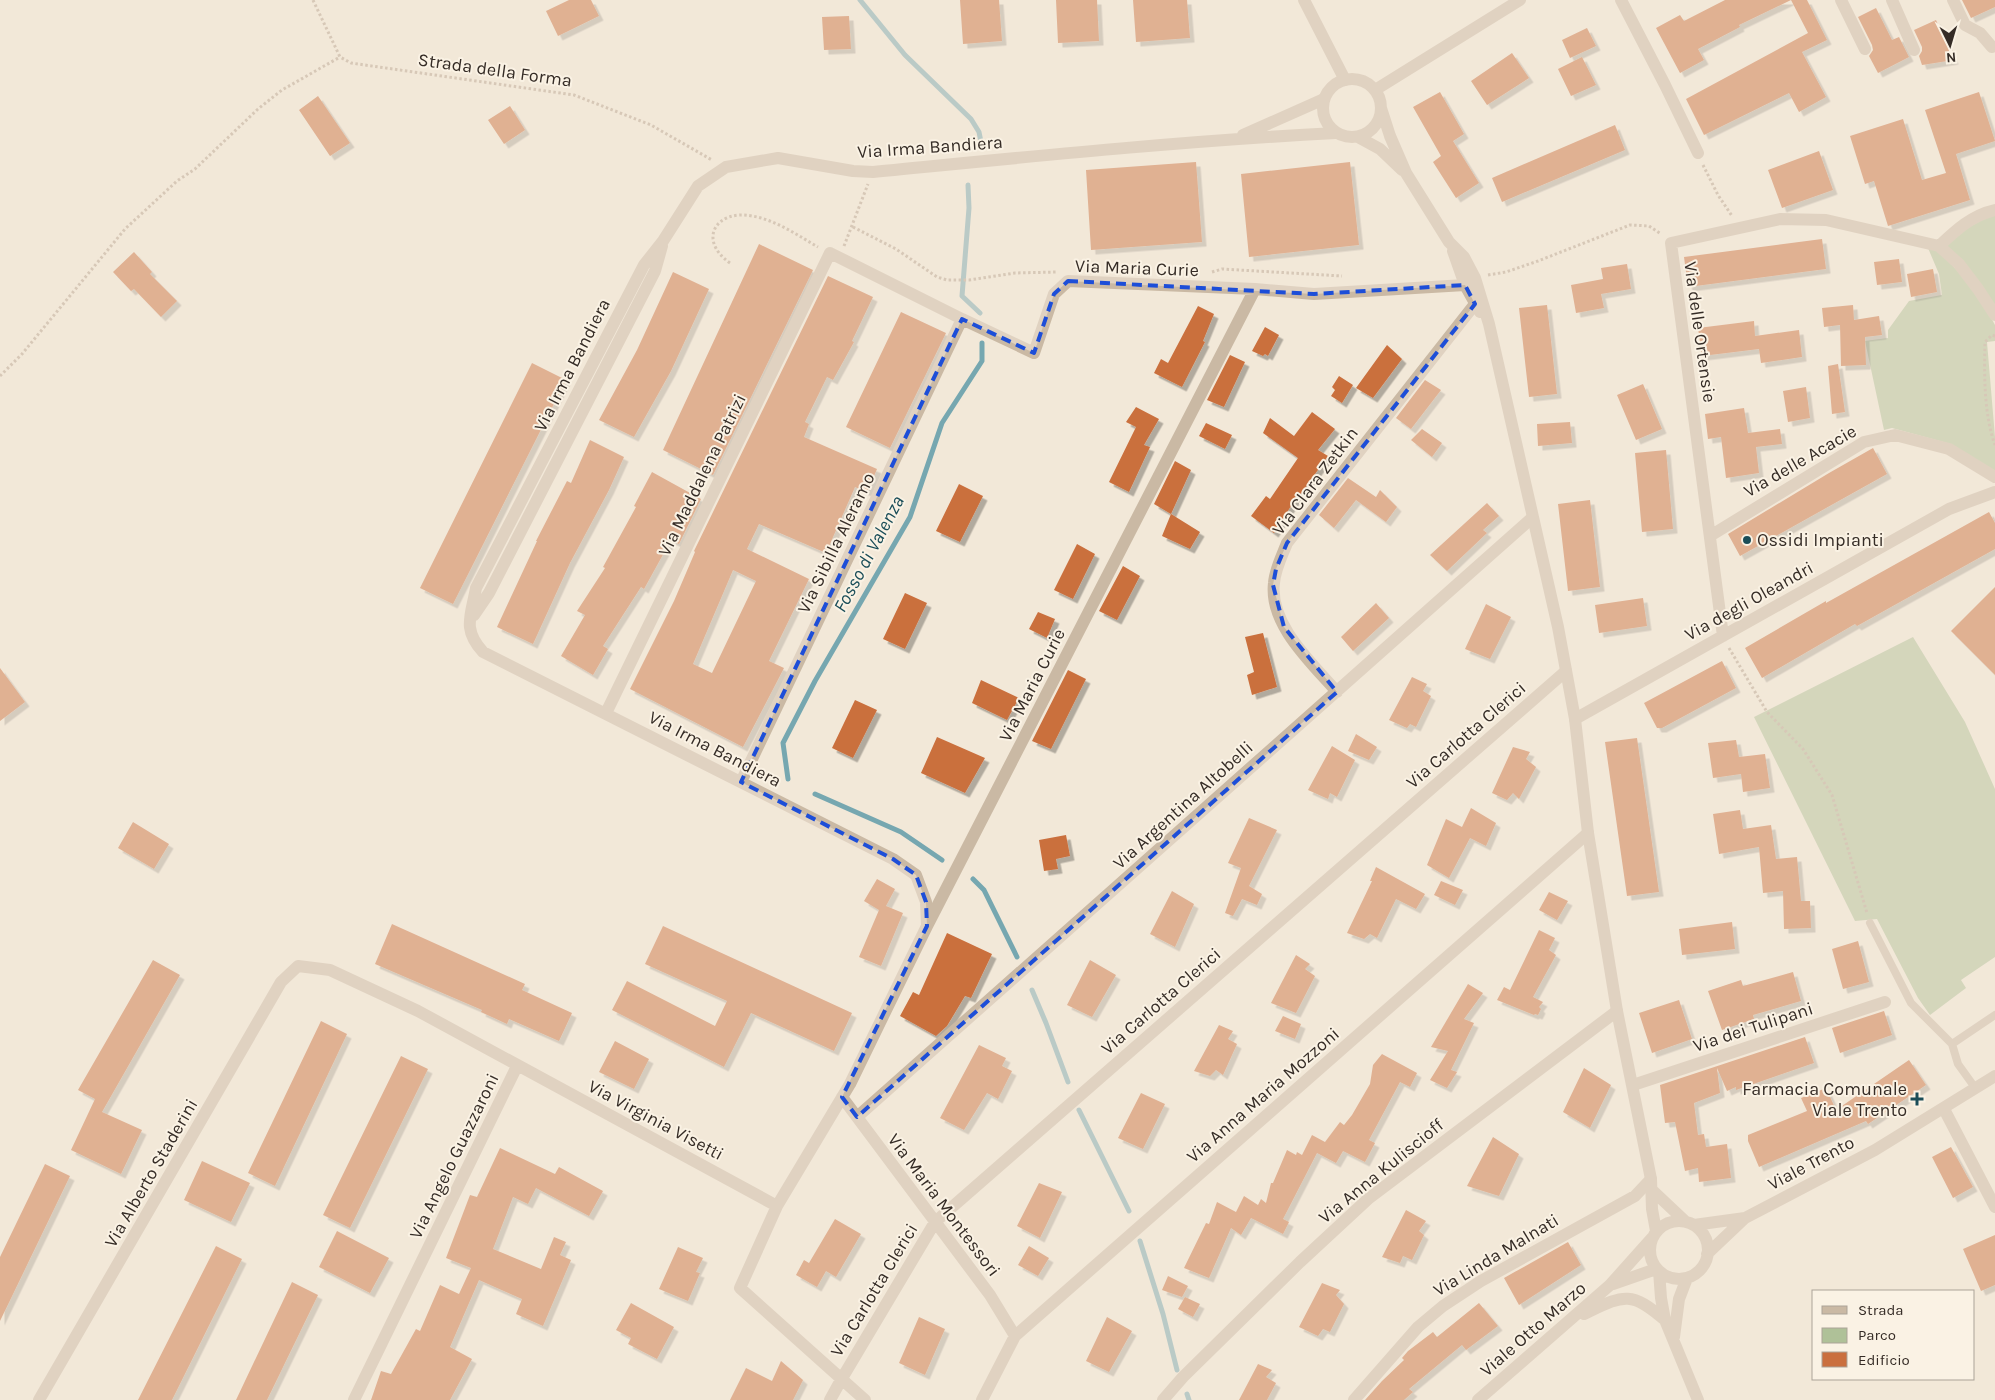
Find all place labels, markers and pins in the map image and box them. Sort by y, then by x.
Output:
place label: Ossidi Impianti [1757,529,1884,551]
marker: Ossidi Impianti [1741,534,1753,546]
place label: Farmacia Comunale Viale Trento [1742,1078,1907,1121]
marker: Farmacia Comunale Viale Trento [1911,1093,1923,1105]

